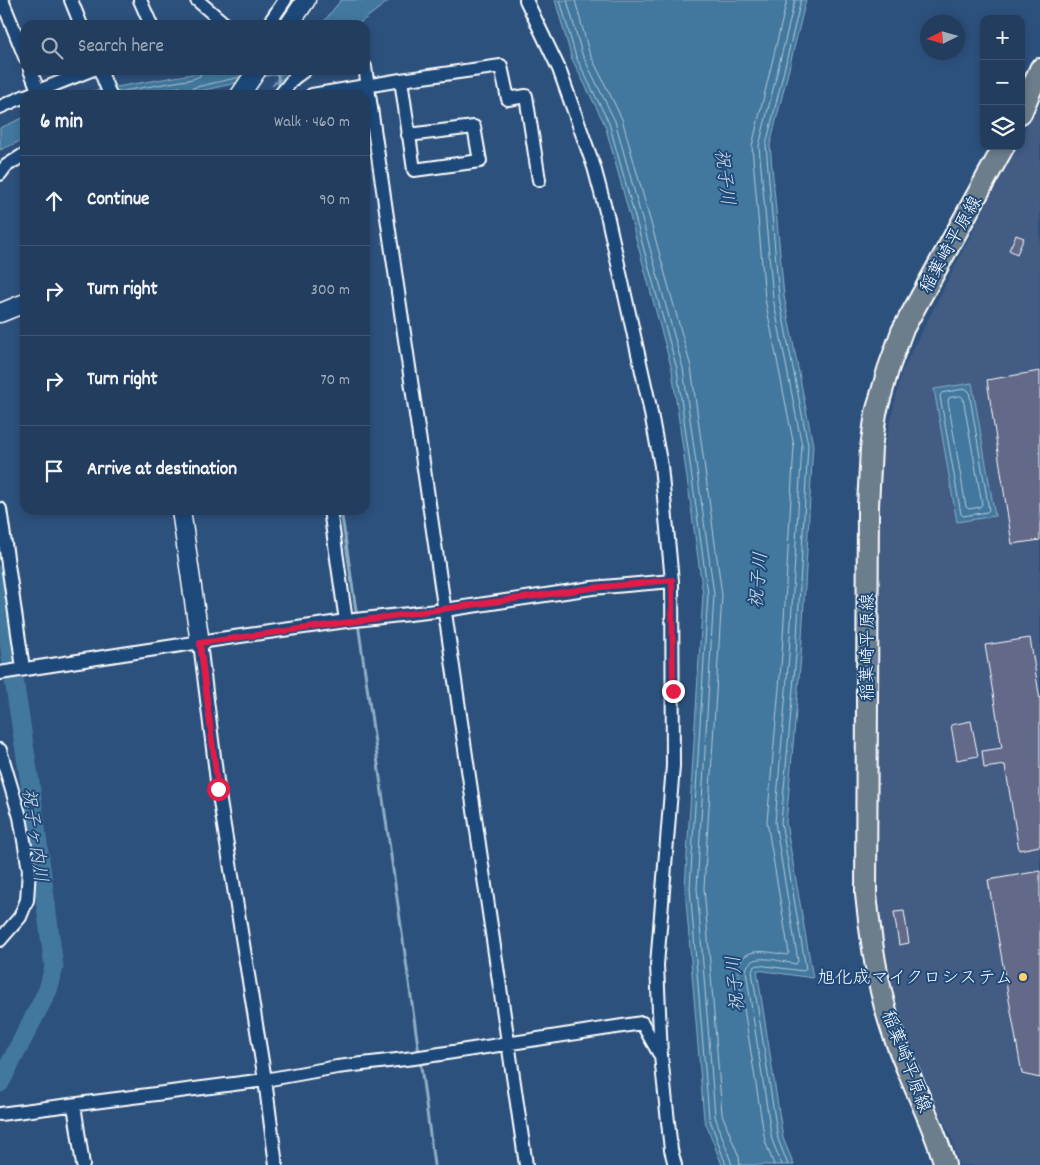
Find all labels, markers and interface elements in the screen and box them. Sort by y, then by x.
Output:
north arrow [920,15,965,60]
map controls [980,15,1025,150]
button: + [980,15,1025,60]
search box [20,20,370,75]
icon: search [38,34,66,62]
text: Search here [78,34,164,61]
button: − [980,60,1025,105]
button: layers [980,105,1025,150]
text: 6 min [40,108,83,138]
text: Walk · 460 m [274,111,350,134]
water label: 祝子川 [706,147,739,207]
icon: ahead [40,187,68,215]
text: Continue [87,187,149,214]
text: 90 m [319,189,350,212]
street label: 稲葉崎平原線 [915,192,989,299]
icon: right [40,277,68,305]
text: Turn right [87,277,158,304]
text: 300 m [311,279,350,302]
icon: right [40,367,68,395]
text: Turn right [87,367,158,394]
text: 70 m [320,369,350,392]
icon: arrive [40,457,68,485]
text: Arrive at destination [87,457,237,484]
water label: 祝子川 [745,551,776,610]
street label: 稲葉崎平原線 [857,593,882,701]
route end [662,680,685,703]
route start [207,778,230,801]
water label: 祝子ヶ内川 [13,787,53,884]
water label: 祝子川 [722,954,753,1013]
place label: 旭化成マイクロシステム [817,967,1013,992]
marker: 旭化成マイクロシステム [1017,971,1029,983]
street label: 稲葉崎平原線 [874,1007,936,1117]

